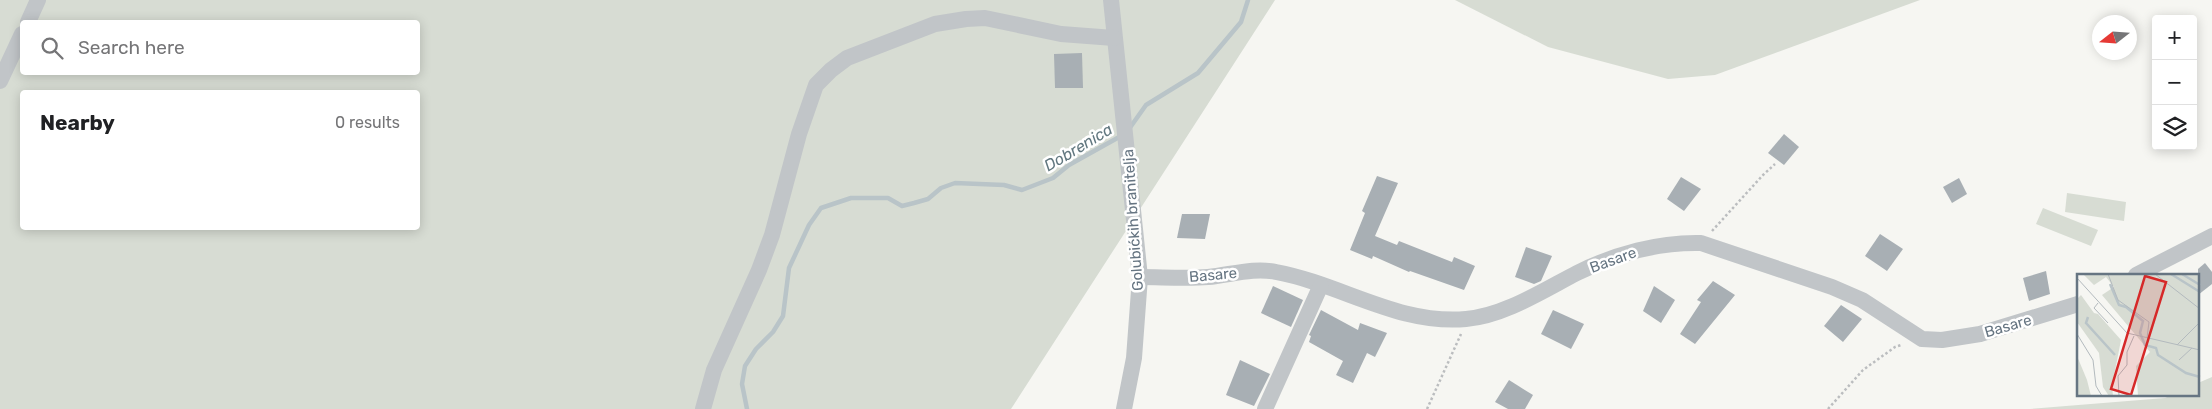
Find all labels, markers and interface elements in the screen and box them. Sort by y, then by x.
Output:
north arrow [2092,15,2137,60]
map controls [2152,15,2197,150]
button: + [2152,15,2197,60]
search box [20,20,420,75]
icon: search [38,34,66,62]
text: Search here [78,36,185,59]
button: − [2152,60,2197,105]
button: layers [2152,105,2197,150]
text: Nearby [40,110,115,135]
text: 0 results [335,113,400,132]
water label: Dobrenica [1041,120,1116,175]
street label: Golubićkih branitelja [1119,149,1147,291]
street label: Basare [1587,243,1639,277]
street label: Basare [1188,264,1238,286]
inset map [2077,274,2200,396]
street label: Basare [1982,311,2034,341]

